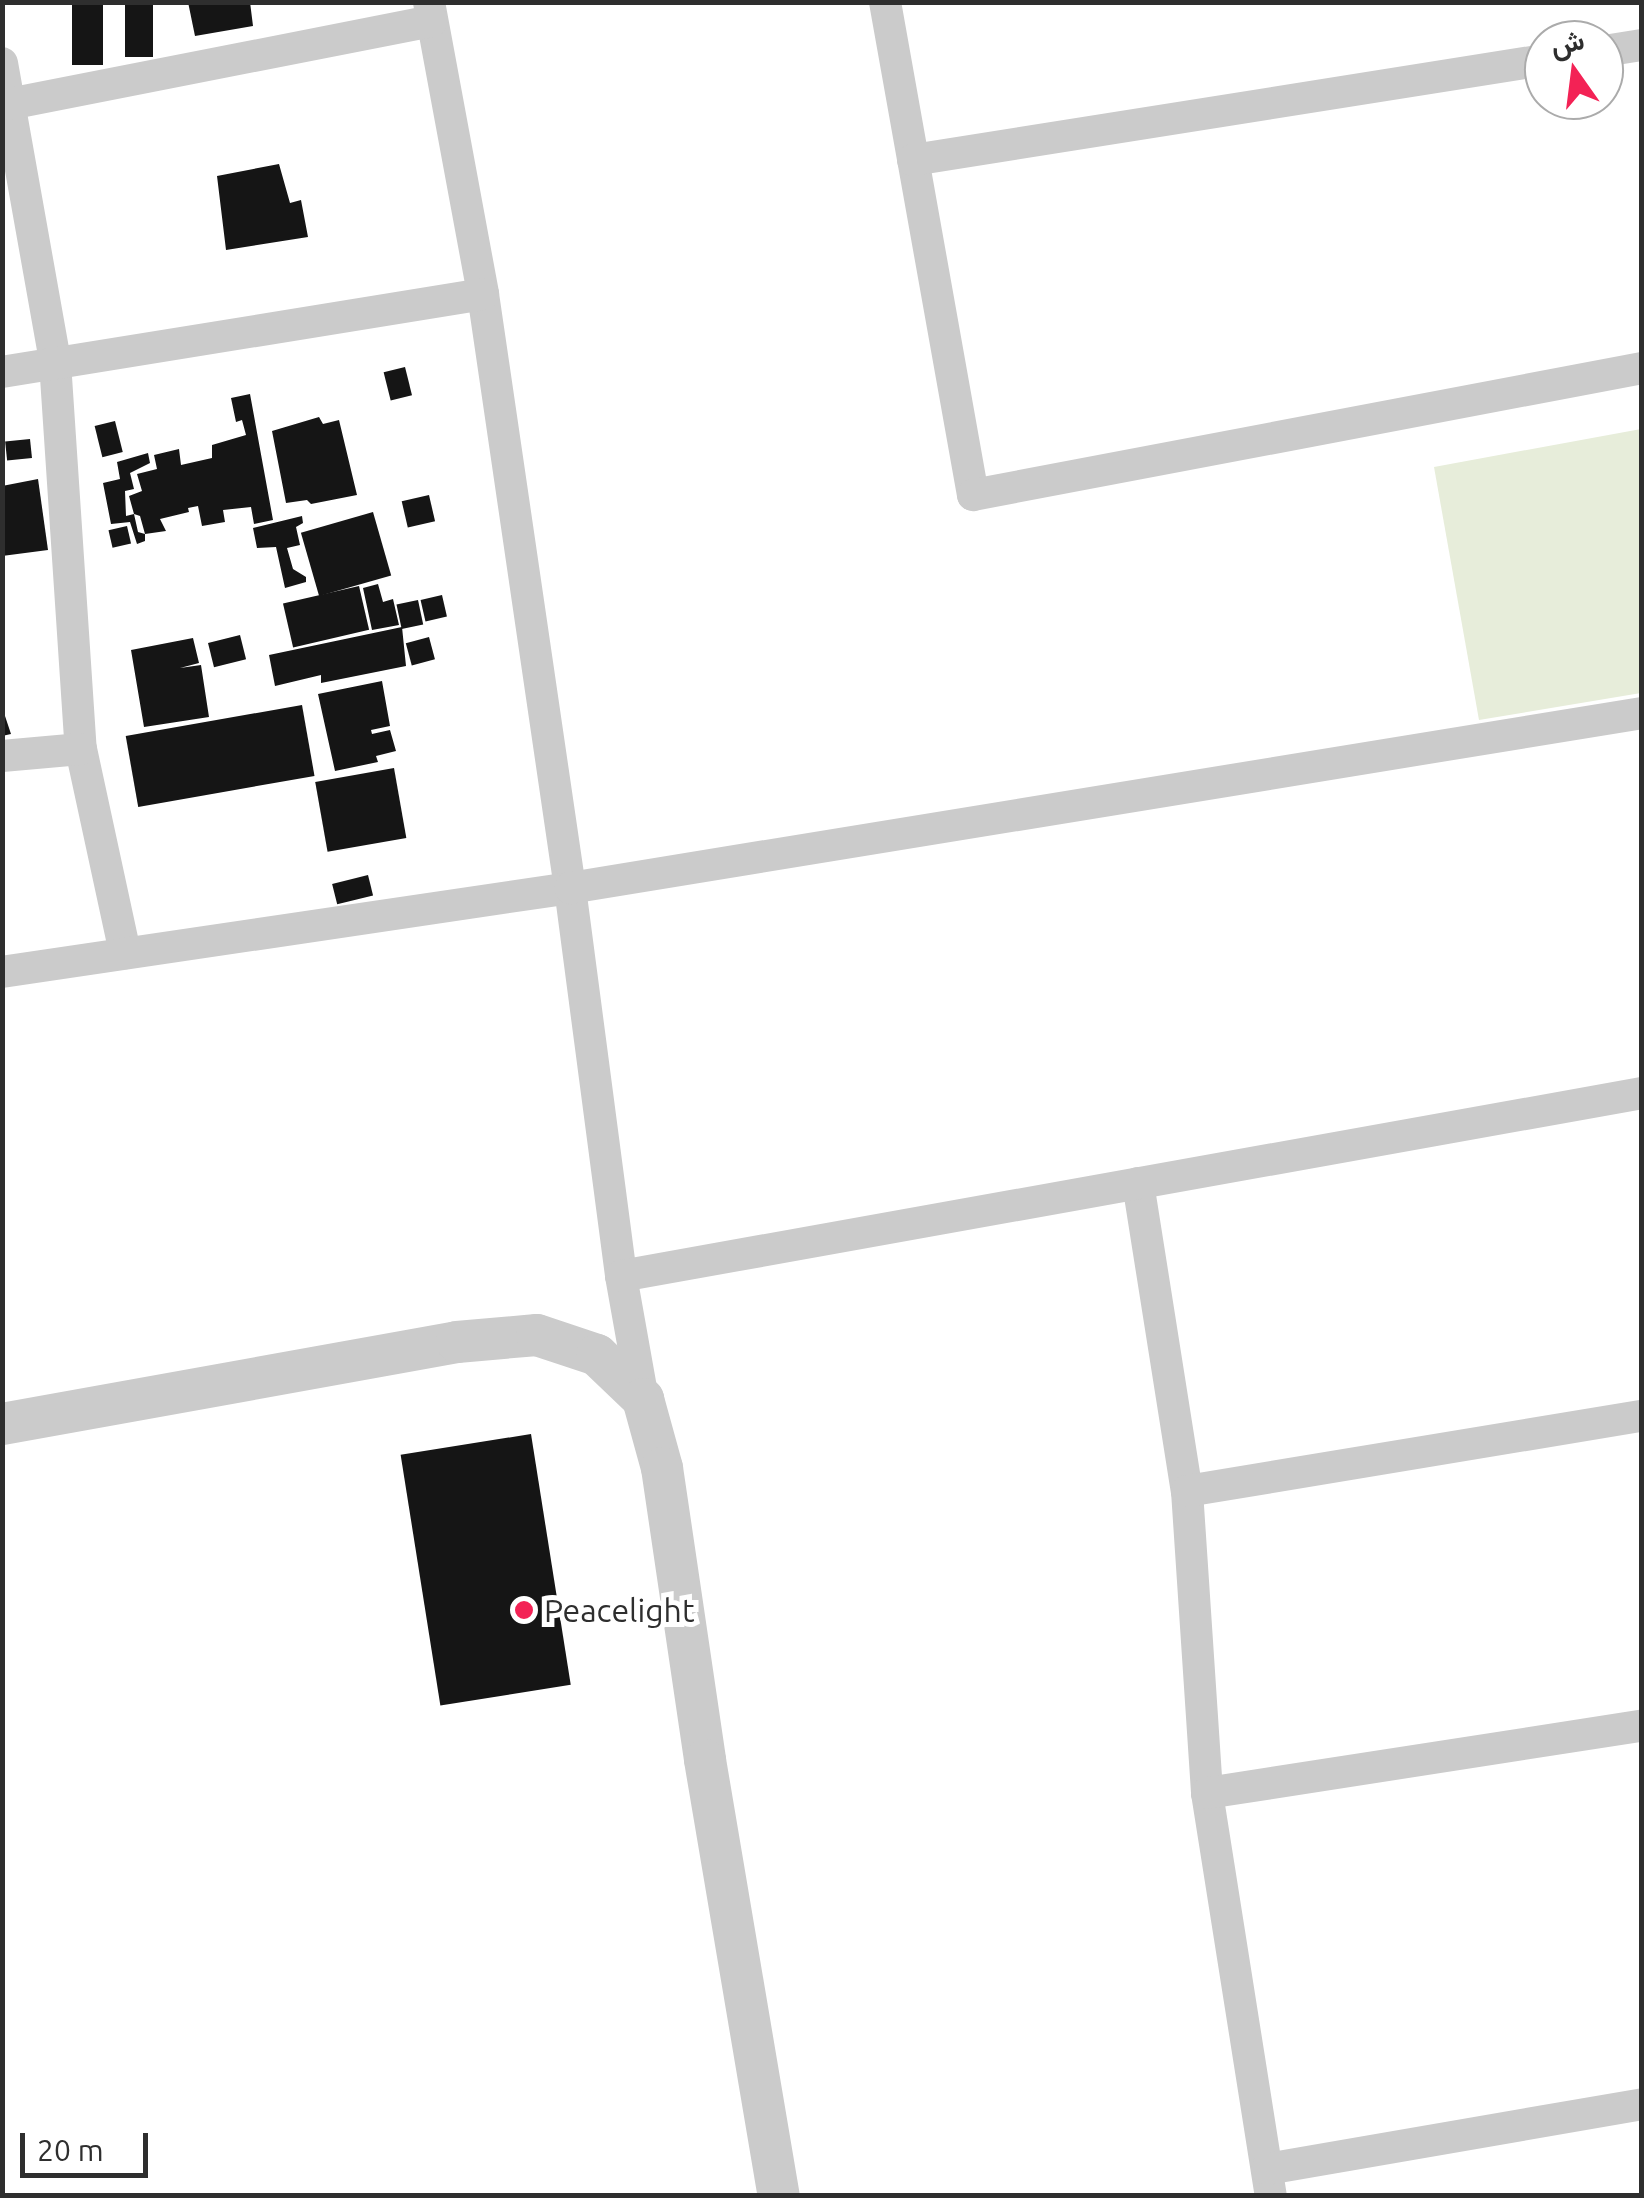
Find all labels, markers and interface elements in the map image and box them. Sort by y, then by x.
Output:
north arrow [1524,20,1624,120]
text: ش [1547,23,1587,61]
place label: Peacelight [544,1591,694,1629]
marker: Peacelight [513,1599,535,1621]
scale bar [25,2113,152,2175]
text: 20 m [37,2133,104,2167]

